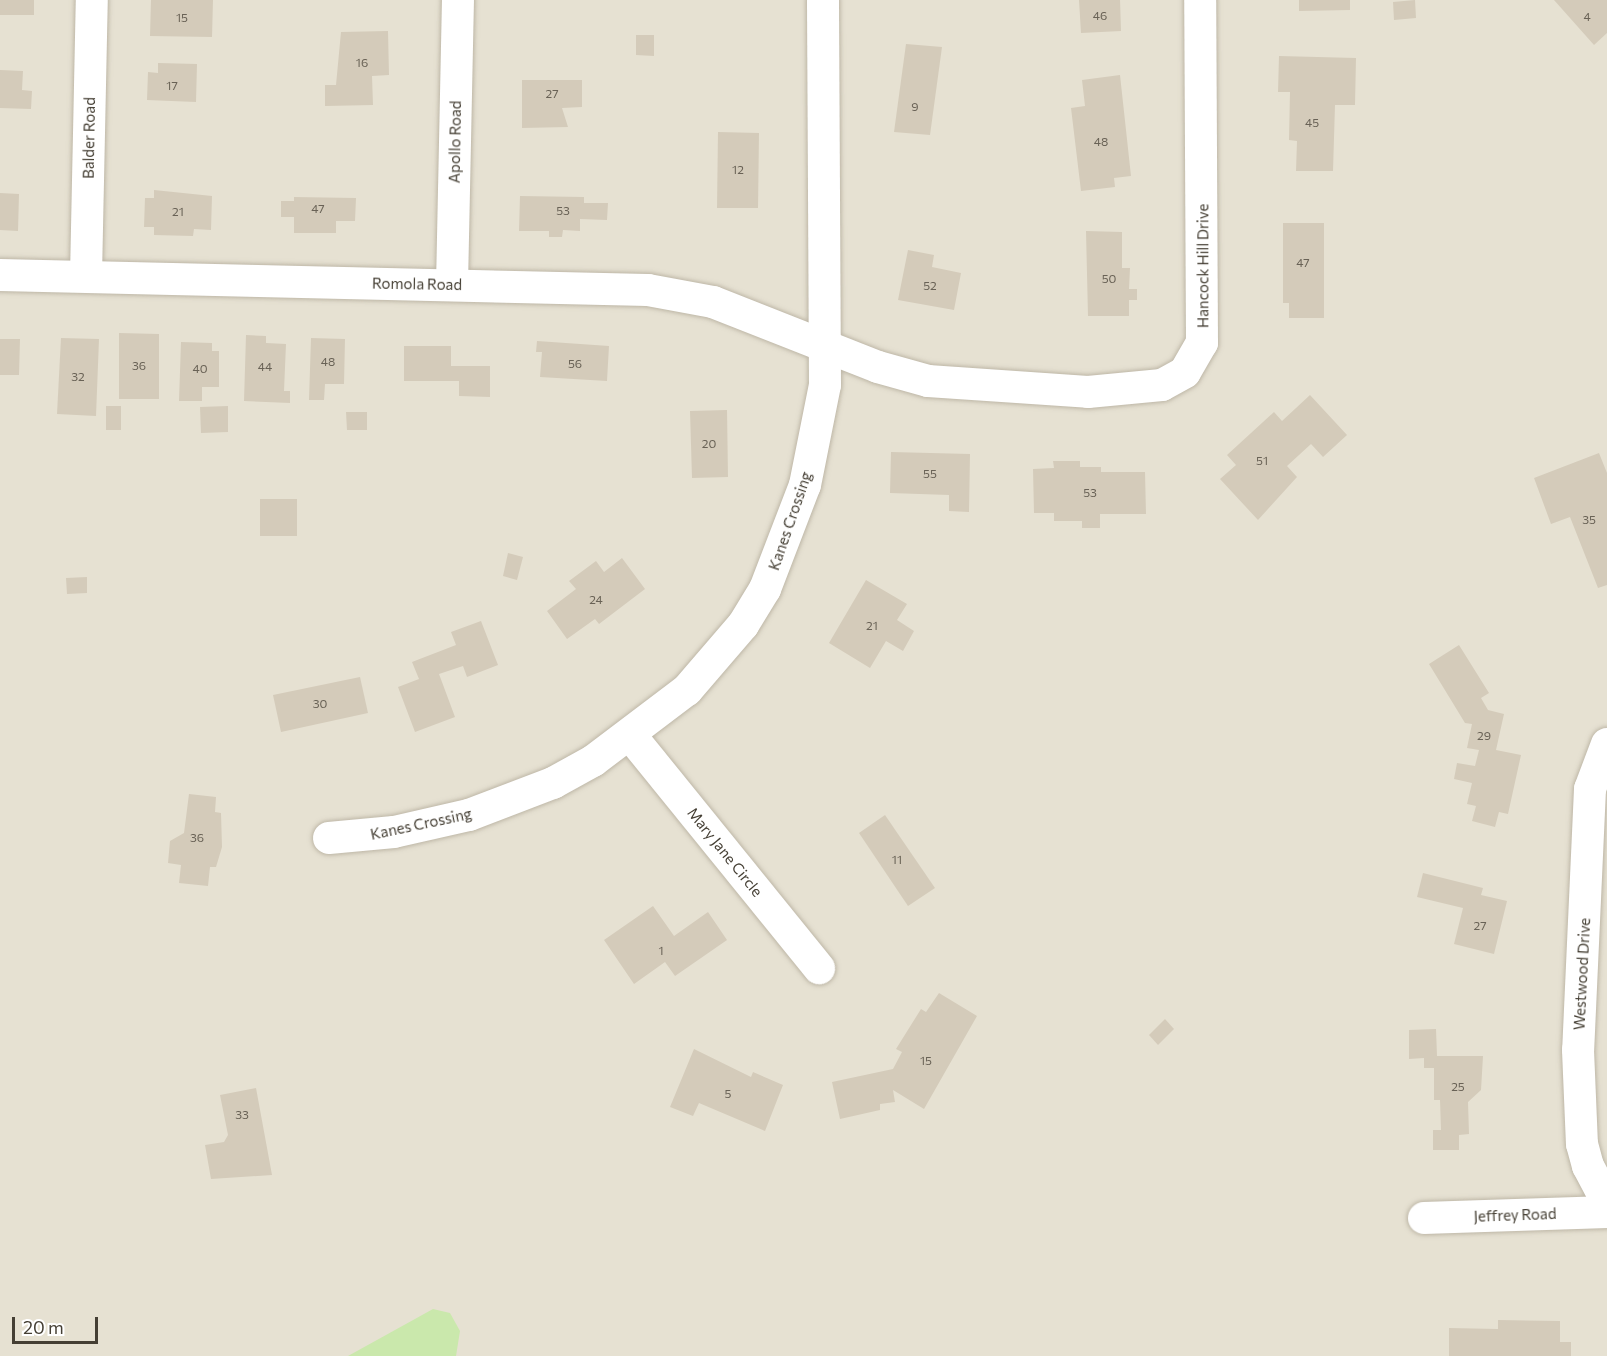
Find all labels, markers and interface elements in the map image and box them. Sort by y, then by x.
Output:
house number: 46 [1093,9,1107,23]
house number: 4 [1583,10,1591,24]
house number: 15 [176,11,188,25]
house number: 16 [356,56,368,70]
house number: 17 [166,79,178,93]
house number: 27 [546,87,558,101]
street label: Balder Road [79,97,99,179]
house number: 9 [911,100,919,114]
street label: Apollo Road [445,101,465,183]
house number: 45 [1305,116,1319,130]
house number: 48 [1094,135,1108,149]
house number: 12 [732,163,744,177]
house number: 47 [311,202,325,216]
house number: 53 [556,204,570,218]
street label: Hancock Hill Drive [1194,204,1212,328]
house number: 21 [172,205,184,219]
house number: 47 [1296,256,1310,270]
house number: 50 [1102,272,1116,286]
street label: Romola Road [372,274,462,294]
house number: 52 [923,279,937,293]
house number: 48 [321,355,335,369]
house number: 56 [568,357,582,371]
house number: 36 [132,359,146,373]
house number: 44 [258,360,272,374]
house number: 40 [192,362,208,376]
house number: 32 [71,370,85,384]
house number: 20 [702,437,716,451]
house number: 51 [1256,454,1268,468]
house number: 55 [923,467,937,481]
street label: Kanes Crossing [765,469,815,573]
house number: 53 [1083,486,1097,500]
house number: 35 [1582,513,1596,527]
house number: 24 [589,593,603,607]
house number: 21 [866,619,878,633]
house number: 30 [313,697,327,711]
house number: 29 [1477,729,1491,743]
street label: Kanes Crossing [369,804,473,844]
street label: Mary Jane Circle [684,804,766,900]
house number: 36 [190,831,204,845]
house number: 11 [892,853,902,867]
street label: Westwood Drive [1570,917,1594,1031]
house number: 27 [1474,919,1486,933]
house number: 1 [658,944,664,958]
house number: 15 [920,1054,932,1068]
house number: 25 [1451,1080,1465,1094]
house number: 5 [725,1087,731,1101]
house number: 33 [235,1108,249,1122]
street label: Jeffrey Road [1473,1205,1557,1225]
scale bar [15,1305,100,1343]
text: 20 m [23,1316,64,1338]

